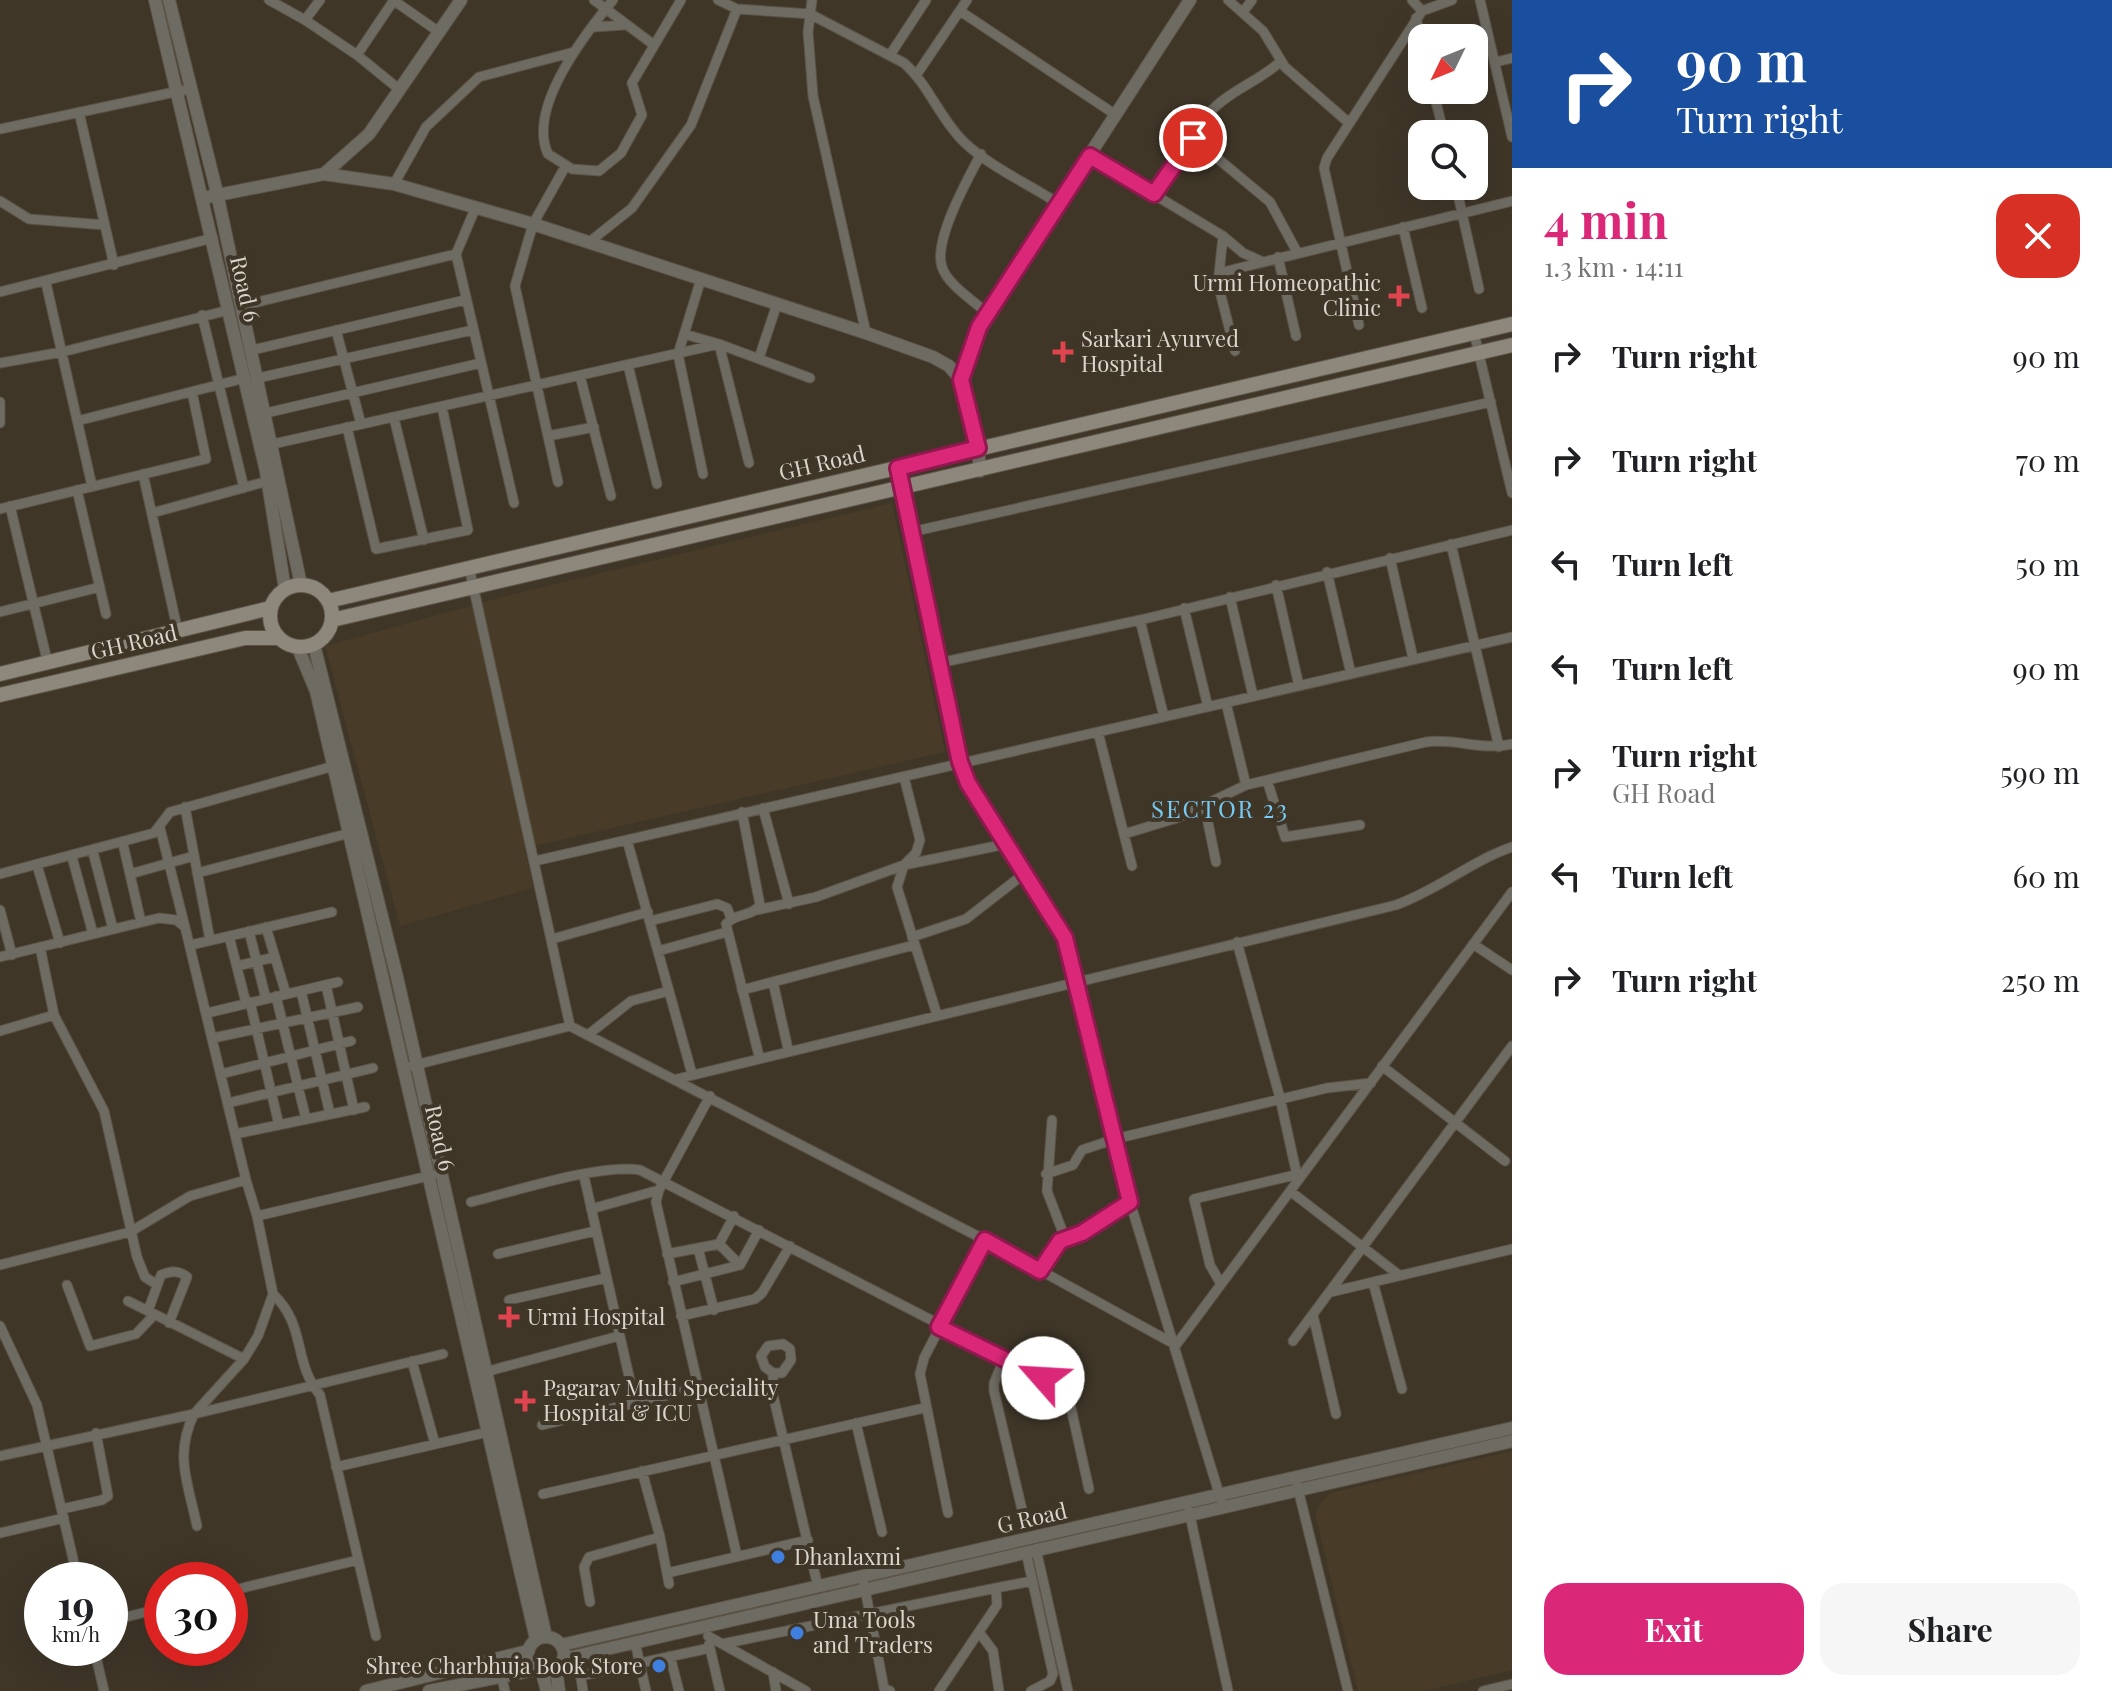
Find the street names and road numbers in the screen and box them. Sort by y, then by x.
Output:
street label: Road 6 [224,253,268,325]
street label: GH Road [776,438,868,487]
street label: GH Road [88,617,180,666]
street label: Road 6 [419,1102,463,1174]
street label: G Road [994,1494,1070,1540]

